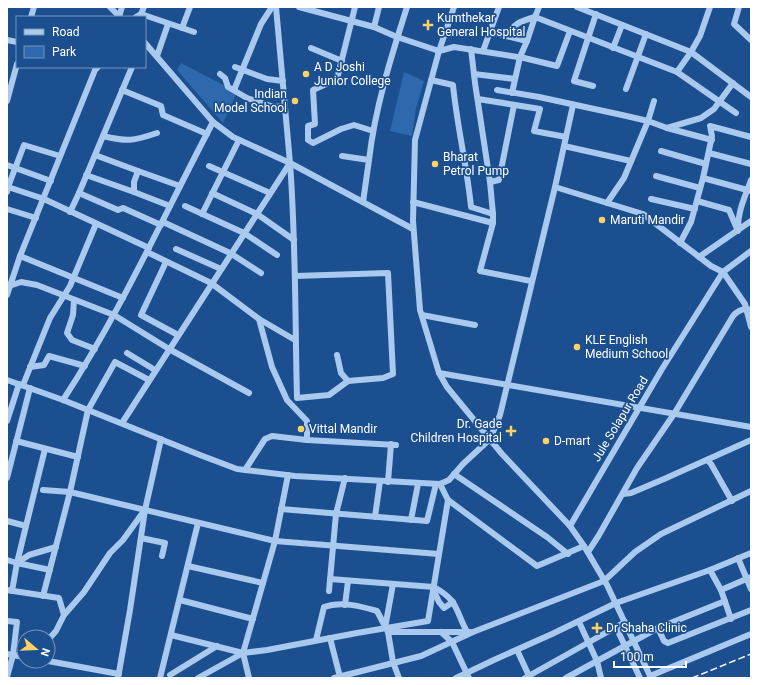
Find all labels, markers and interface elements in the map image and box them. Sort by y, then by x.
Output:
place label: Kumthekar General Hospital [437,11,525,39]
legend [16,16,146,68]
marker: Kumthekar General Hospital [422,19,434,31]
text: Road [52,25,80,39]
text: Park [52,45,77,59]
place label: A D Joshi Junior College [314,60,391,88]
marker: A D Joshi Junior College [301,69,311,79]
place label: Indian Model School [214,87,287,115]
marker: Indian Model School [290,96,300,106]
place label: Bharat Petrol Pump [443,150,509,178]
marker: Bharat Petrol Pump [430,159,440,169]
place label: Maruti Mandir [610,213,685,227]
marker: Maruti Mandir [597,215,607,225]
place label: KLE English Medium School [585,333,668,361]
marker: KLE English Medium School [572,342,582,352]
street label: Jule Solapur Road [589,374,651,464]
place label: Dr. Gade Children Hospital [410,417,502,445]
place label: Vittal Mandir [309,422,377,436]
marker: Vittal Mandir [296,424,306,434]
marker: Dr. Gade Children Hospital [505,425,517,437]
place label: D-mart [554,434,591,448]
marker: D-mart [541,436,551,446]
place label: Dr Shaha Clinic [606,621,687,635]
marker: Dr Shaha Clinic [591,622,603,634]
north arrow [16,629,56,669]
scale bar [614,643,686,669]
text: N [37,646,52,658]
text: 100 m [620,650,654,664]

